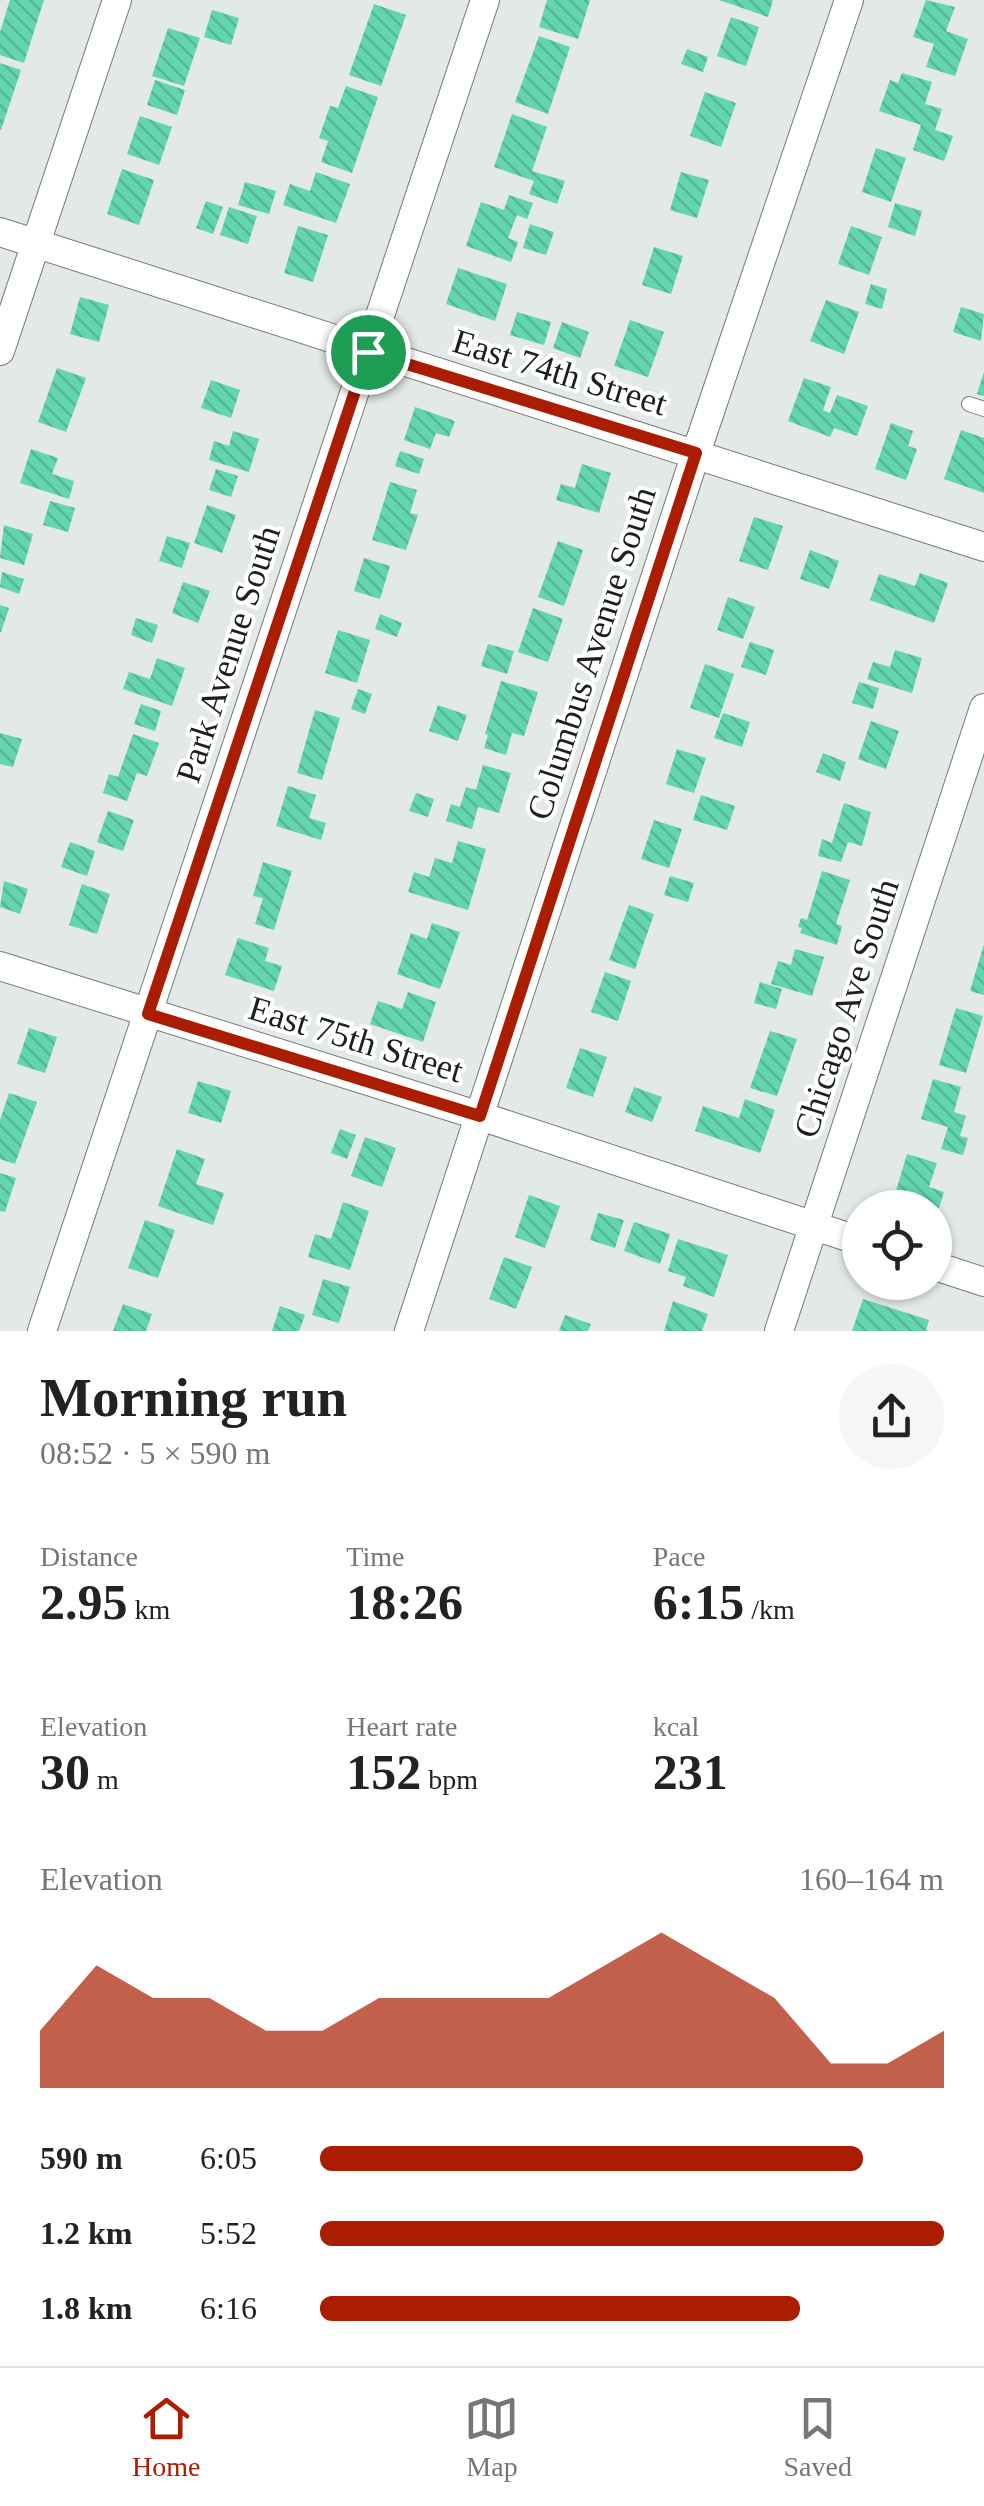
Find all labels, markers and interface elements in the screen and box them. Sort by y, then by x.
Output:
pin [326,310,411,395]
street label: East 74th Street [448,321,672,424]
icon: arrive [341,325,396,380]
street label: Columbus Avenue South [519,481,664,824]
street label: Park Avenue South [169,520,289,787]
street label: Chicago Ave South [786,873,907,1142]
street label: East 75th Street [244,988,468,1091]
map controls [842,1190,952,1300]
button: locate [842,1190,952,1300]
button: share [839,1364,944,1469]
text: Morning run [40,1367,347,1428]
text: 08:52 · 5 × 590 m [40,1435,270,1471]
text: Distance [40,1541,138,1572]
text: Time [346,1541,404,1572]
text: Pace [653,1541,706,1572]
text: 2.95 [40,1574,128,1630]
text: 18:26 [346,1574,463,1630]
text: 6:15 [653,1574,744,1630]
text: km [128,1594,170,1625]
text: /km [744,1594,795,1625]
text: Elevation [40,1711,147,1742]
text: Heart rate [346,1711,457,1742]
text: kcal [653,1711,699,1742]
text: 30 [40,1744,90,1800]
text: 152 [346,1744,421,1800]
text: 231 [653,1744,728,1800]
text: m [90,1764,119,1795]
text: bpm [421,1764,478,1795]
text: Elevation [40,1861,163,1897]
text: 160–164 m [799,1861,944,1897]
text: 590 m [40,2140,123,2176]
text: 6:05 [200,2140,257,2176]
text: 1.2 km [40,2215,132,2251]
text: 5:52 [200,2215,257,2251]
text: 1.8 km [40,2290,132,2326]
text: 6:16 [200,2290,257,2326]
tab: Home [132,2391,200,2483]
tab: Map [464,2391,519,2483]
tab: Saved [784,2391,852,2483]

